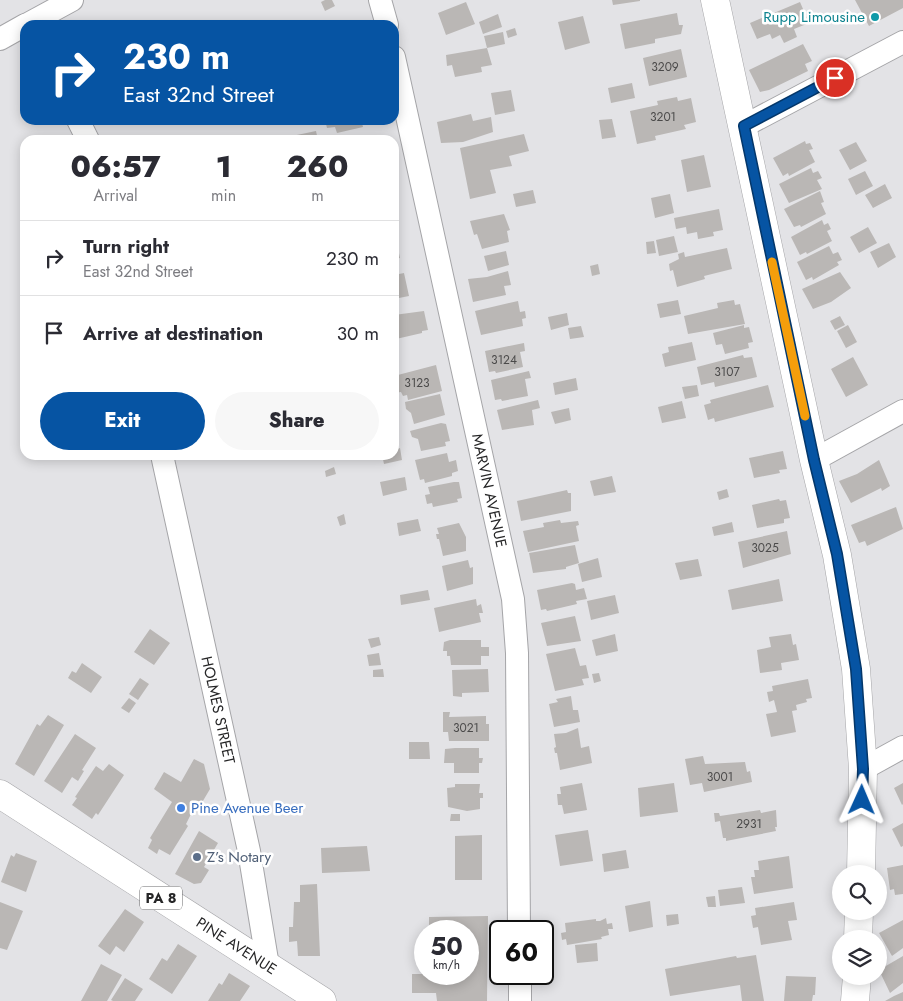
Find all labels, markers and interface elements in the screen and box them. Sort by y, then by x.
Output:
place label: Rupp Limousine [763,6,865,28]
marker: Rupp Limousine [869,11,881,23]
text: 230 m [123,32,230,82]
icon: right [40,40,105,105]
pin [814,57,856,99]
house number: 3209 [651,58,679,76]
icon: arrive [821,64,849,92]
text: East 32nd Street [123,78,274,110]
house number: 3201 [650,108,676,126]
text: 06:57 [71,145,161,188]
text: 1 [216,145,232,188]
text: 260 [287,145,348,188]
text: Arrival [93,184,138,207]
text: min [211,184,236,207]
text: m [311,184,324,207]
text: Turn right [83,233,169,260]
icon: right [40,244,68,272]
text: 230 m [326,245,379,272]
text: East 32nd Street [83,260,193,283]
icon: arrive [40,319,68,347]
text: Arrive at destination [83,320,263,347]
text: 30 m [337,320,379,347]
house number: 3124 [491,351,517,369]
house number: 3107 [714,363,740,381]
house number: 3123 [404,374,430,392]
button: Exit [40,392,205,450]
button: Share [215,392,379,450]
street label: MARVIN AVENUE [466,432,512,550]
house number: 3025 [751,539,779,557]
street label: HOLMES STREET [195,654,241,766]
house number: 3021 [453,719,479,737]
house number: 3001 [707,768,733,786]
position arrow [835,773,887,825]
place label: Pine Avenue Beer [191,797,304,819]
marker: Pine Avenue Beer [175,802,187,814]
house number: 2931 [736,815,762,833]
place label: Z’s Notary [207,846,272,868]
marker: Z’s Notary [191,851,203,863]
map controls [832,865,887,985]
button: search [832,865,887,920]
road number: PA 8 [140,886,182,910]
street label: PINE AVENUE [192,912,281,980]
speed limit sign: 60 [489,920,554,985]
text: 50 [430,928,463,964]
button: layers [832,930,887,985]
text: km/h [433,956,460,974]

